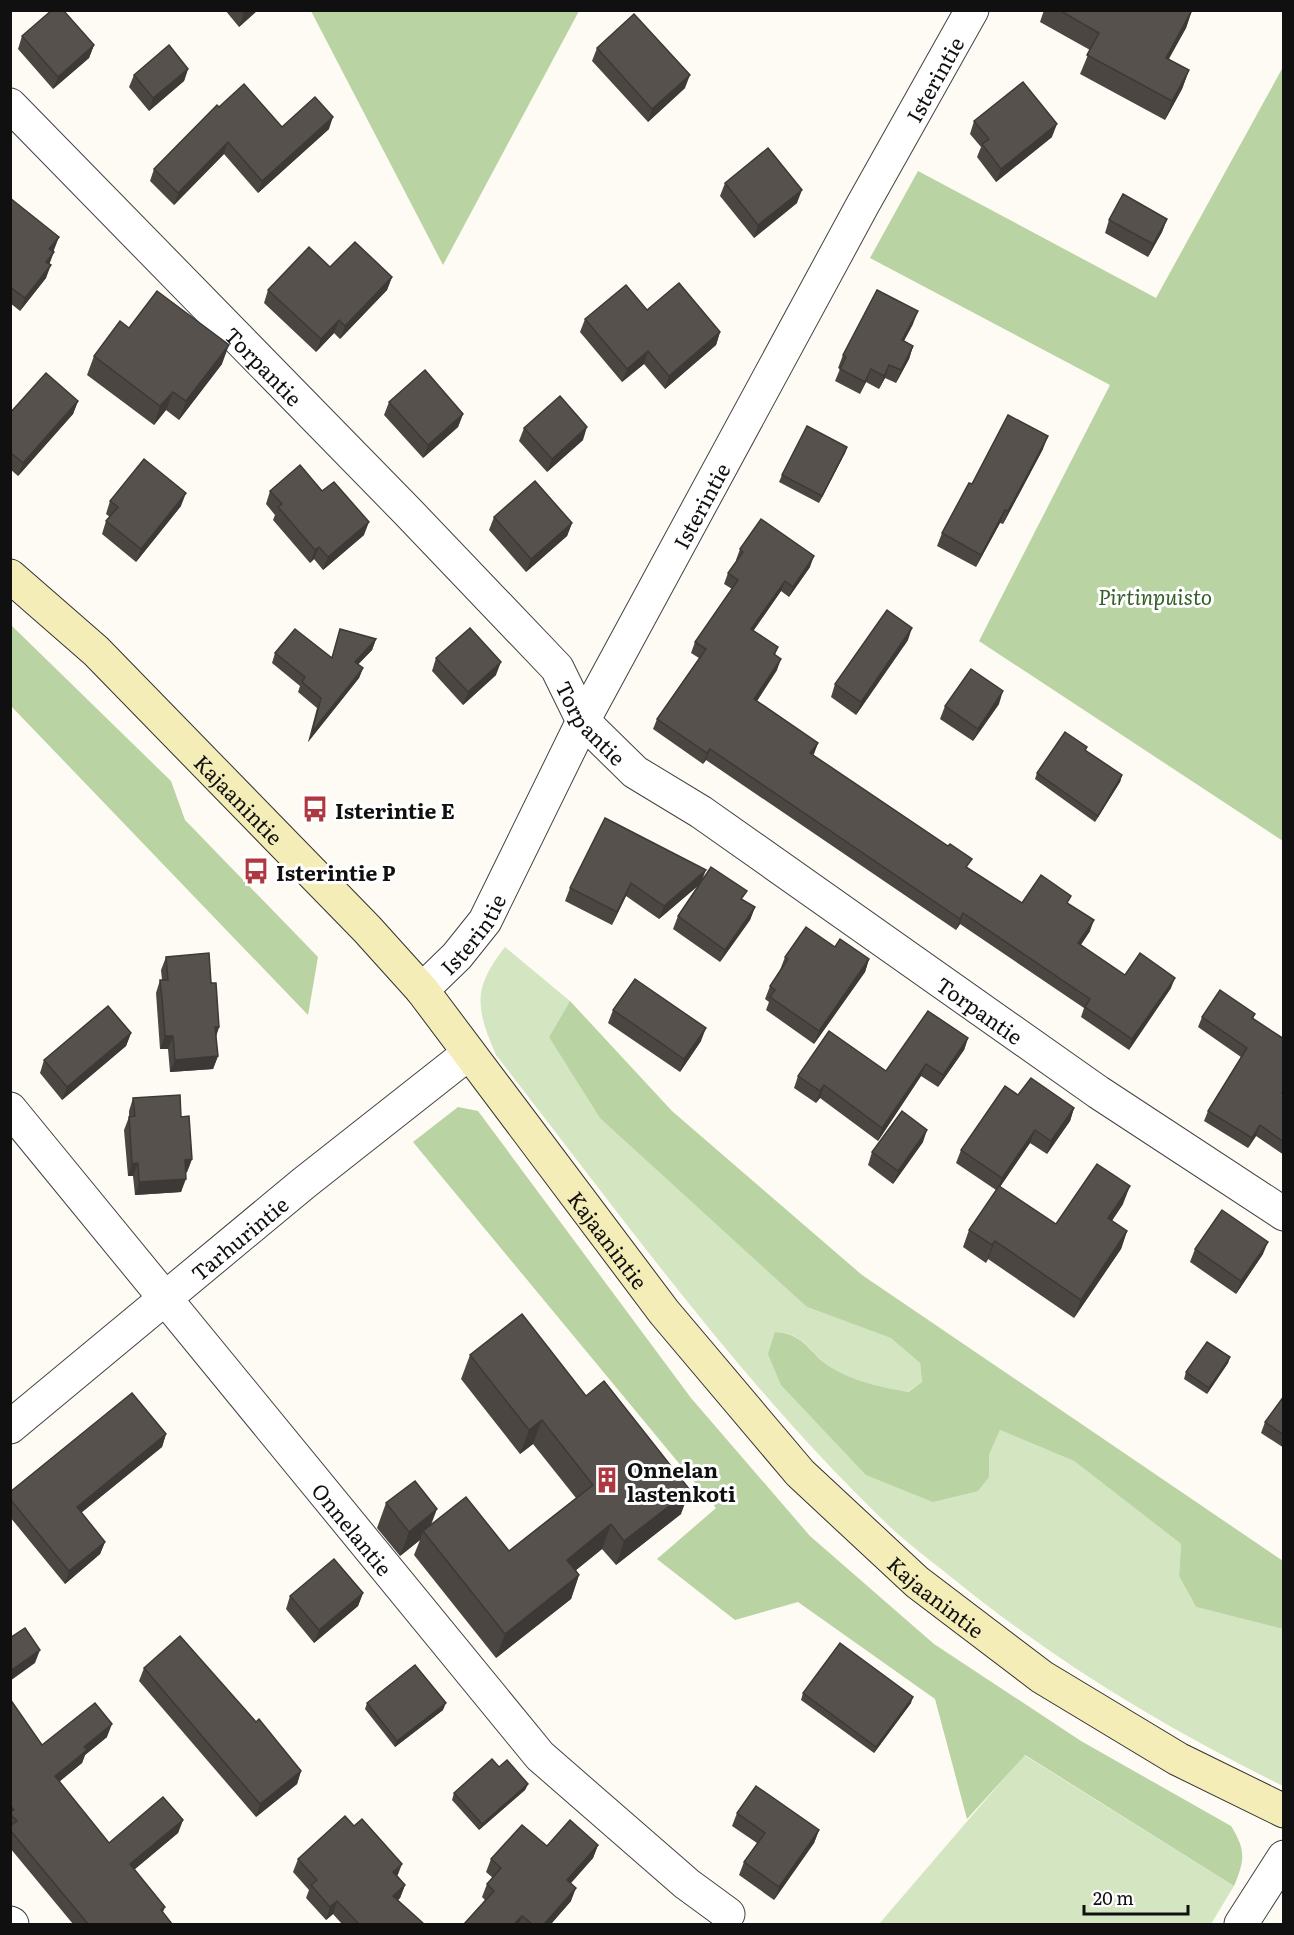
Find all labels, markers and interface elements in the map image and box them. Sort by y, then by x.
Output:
street label: Isterintie [897,30,970,127]
street label: Torpantie [219,319,311,412]
street label: Isterintie [664,456,736,554]
park label: Pirtinpuisto [1098,580,1212,611]
street label: Torpantie [550,675,634,771]
street label: Kajaanintie [188,746,291,851]
bus stop icon: Isterintie E [300,794,330,824]
place label: Isterintie E [335,794,455,825]
bus stop icon: Isterintie P [241,856,271,886]
place label: Isterintie P [276,856,396,887]
street label: Isterintie [432,888,512,981]
street label: Torpantie [931,968,1030,1051]
street label: Kajaanintie [562,1183,656,1295]
street label: Tarhurintie [183,1188,294,1287]
place label: Onnelan lastenkoti [627,1453,736,1508]
building icon: Onnelan lastenkoti [592,1465,622,1495]
street label: Onnelantie [306,1475,401,1581]
street label: Kajaanintie [882,1548,992,1644]
scale bar [1084,1878,1188,1916]
text: 20 m [1093,1884,1134,1911]

